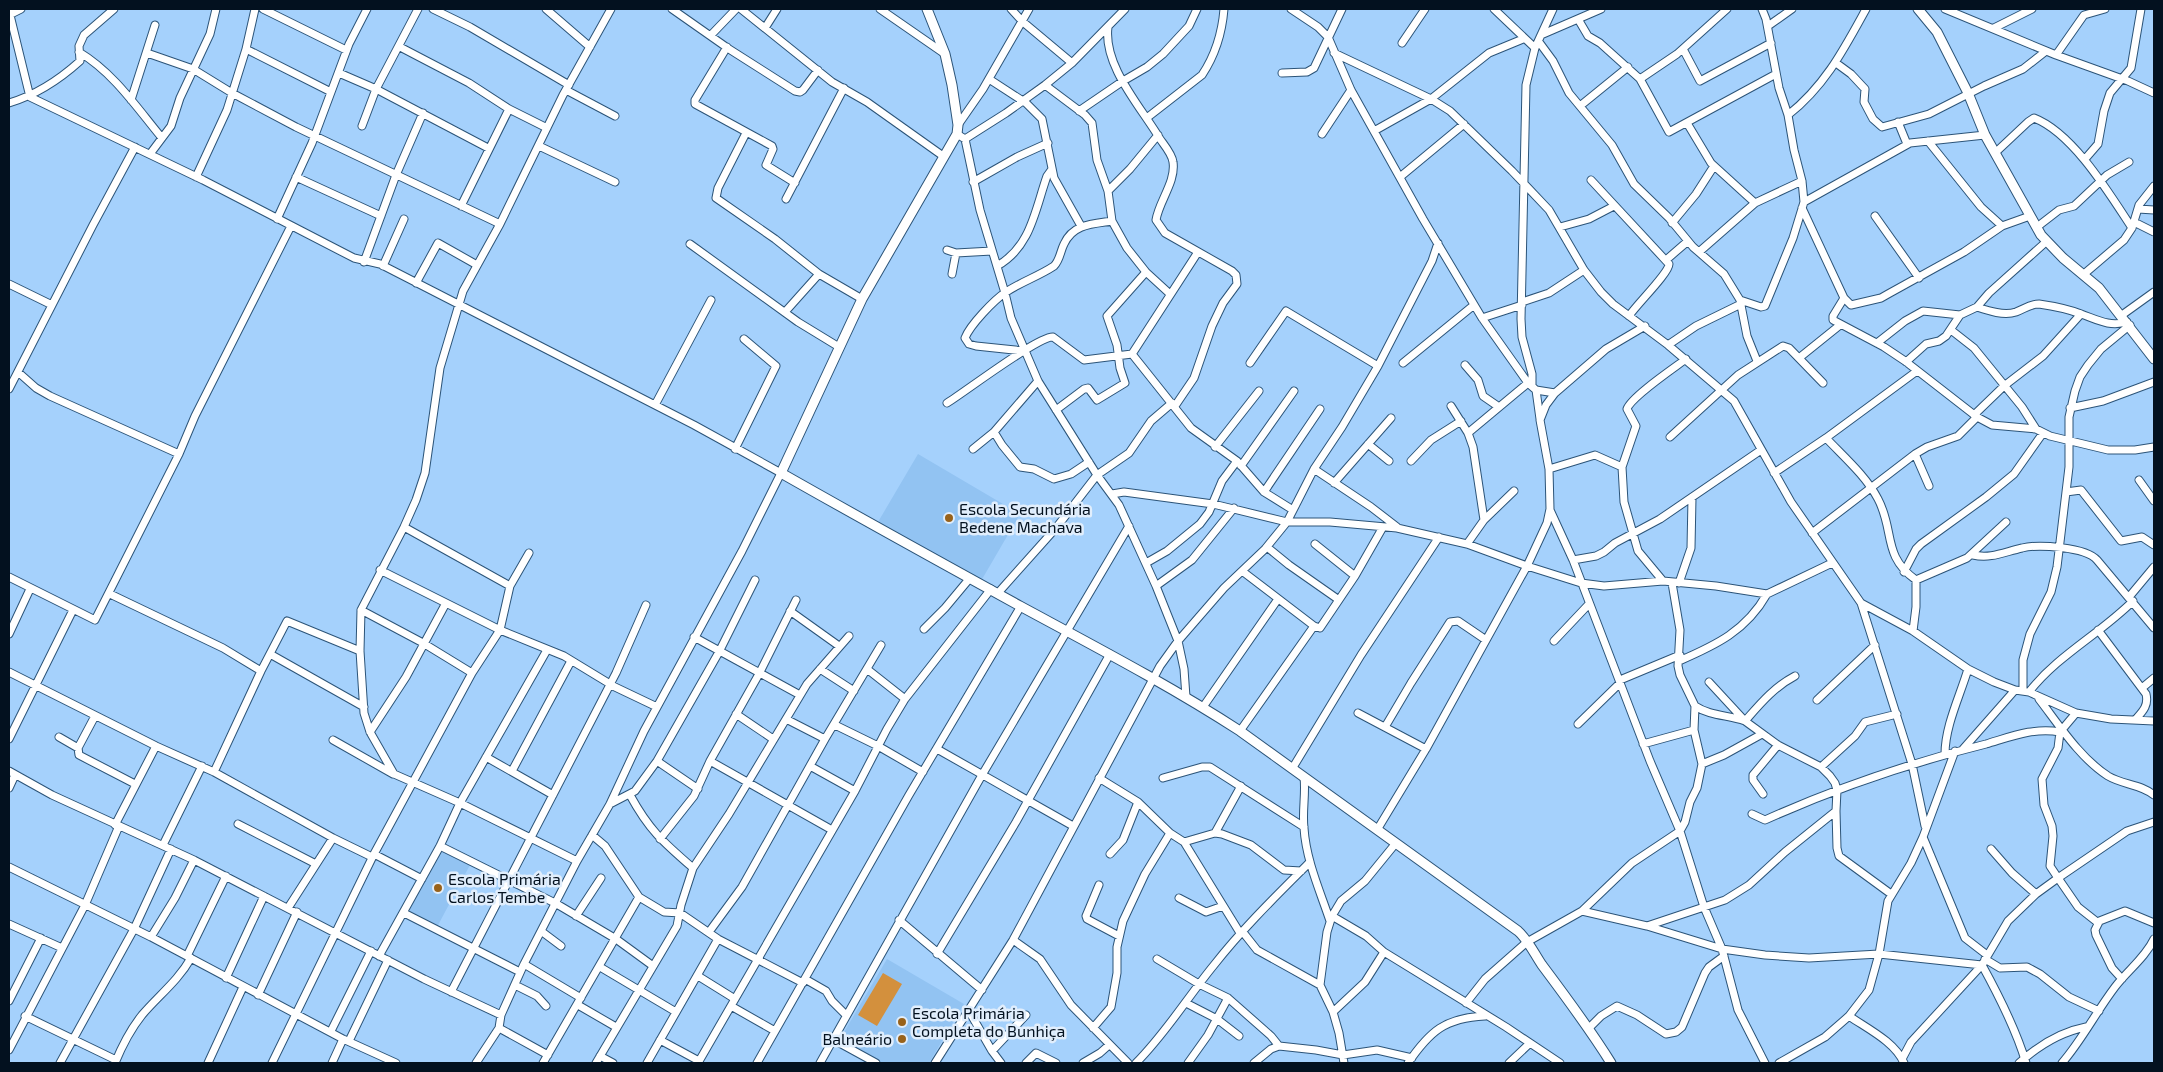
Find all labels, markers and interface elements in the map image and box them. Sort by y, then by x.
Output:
place label: Escola Secundária Bedene Machava [959,499,1091,536]
marker: Escola Secundária Bedene Machava [943,512,955,524]
place label: Escola Primária Carlos Tembe [448,869,561,906]
marker: Escola Primária Carlos Tembe [432,882,444,894]
place label: Escola Primária Completa do Bunhiça [912,1003,1065,1041]
marker: Escola Primária Completa do Bunhiça [896,1016,908,1028]
place label: Balneário [822,1029,892,1048]
marker: Balneário [896,1033,908,1045]

